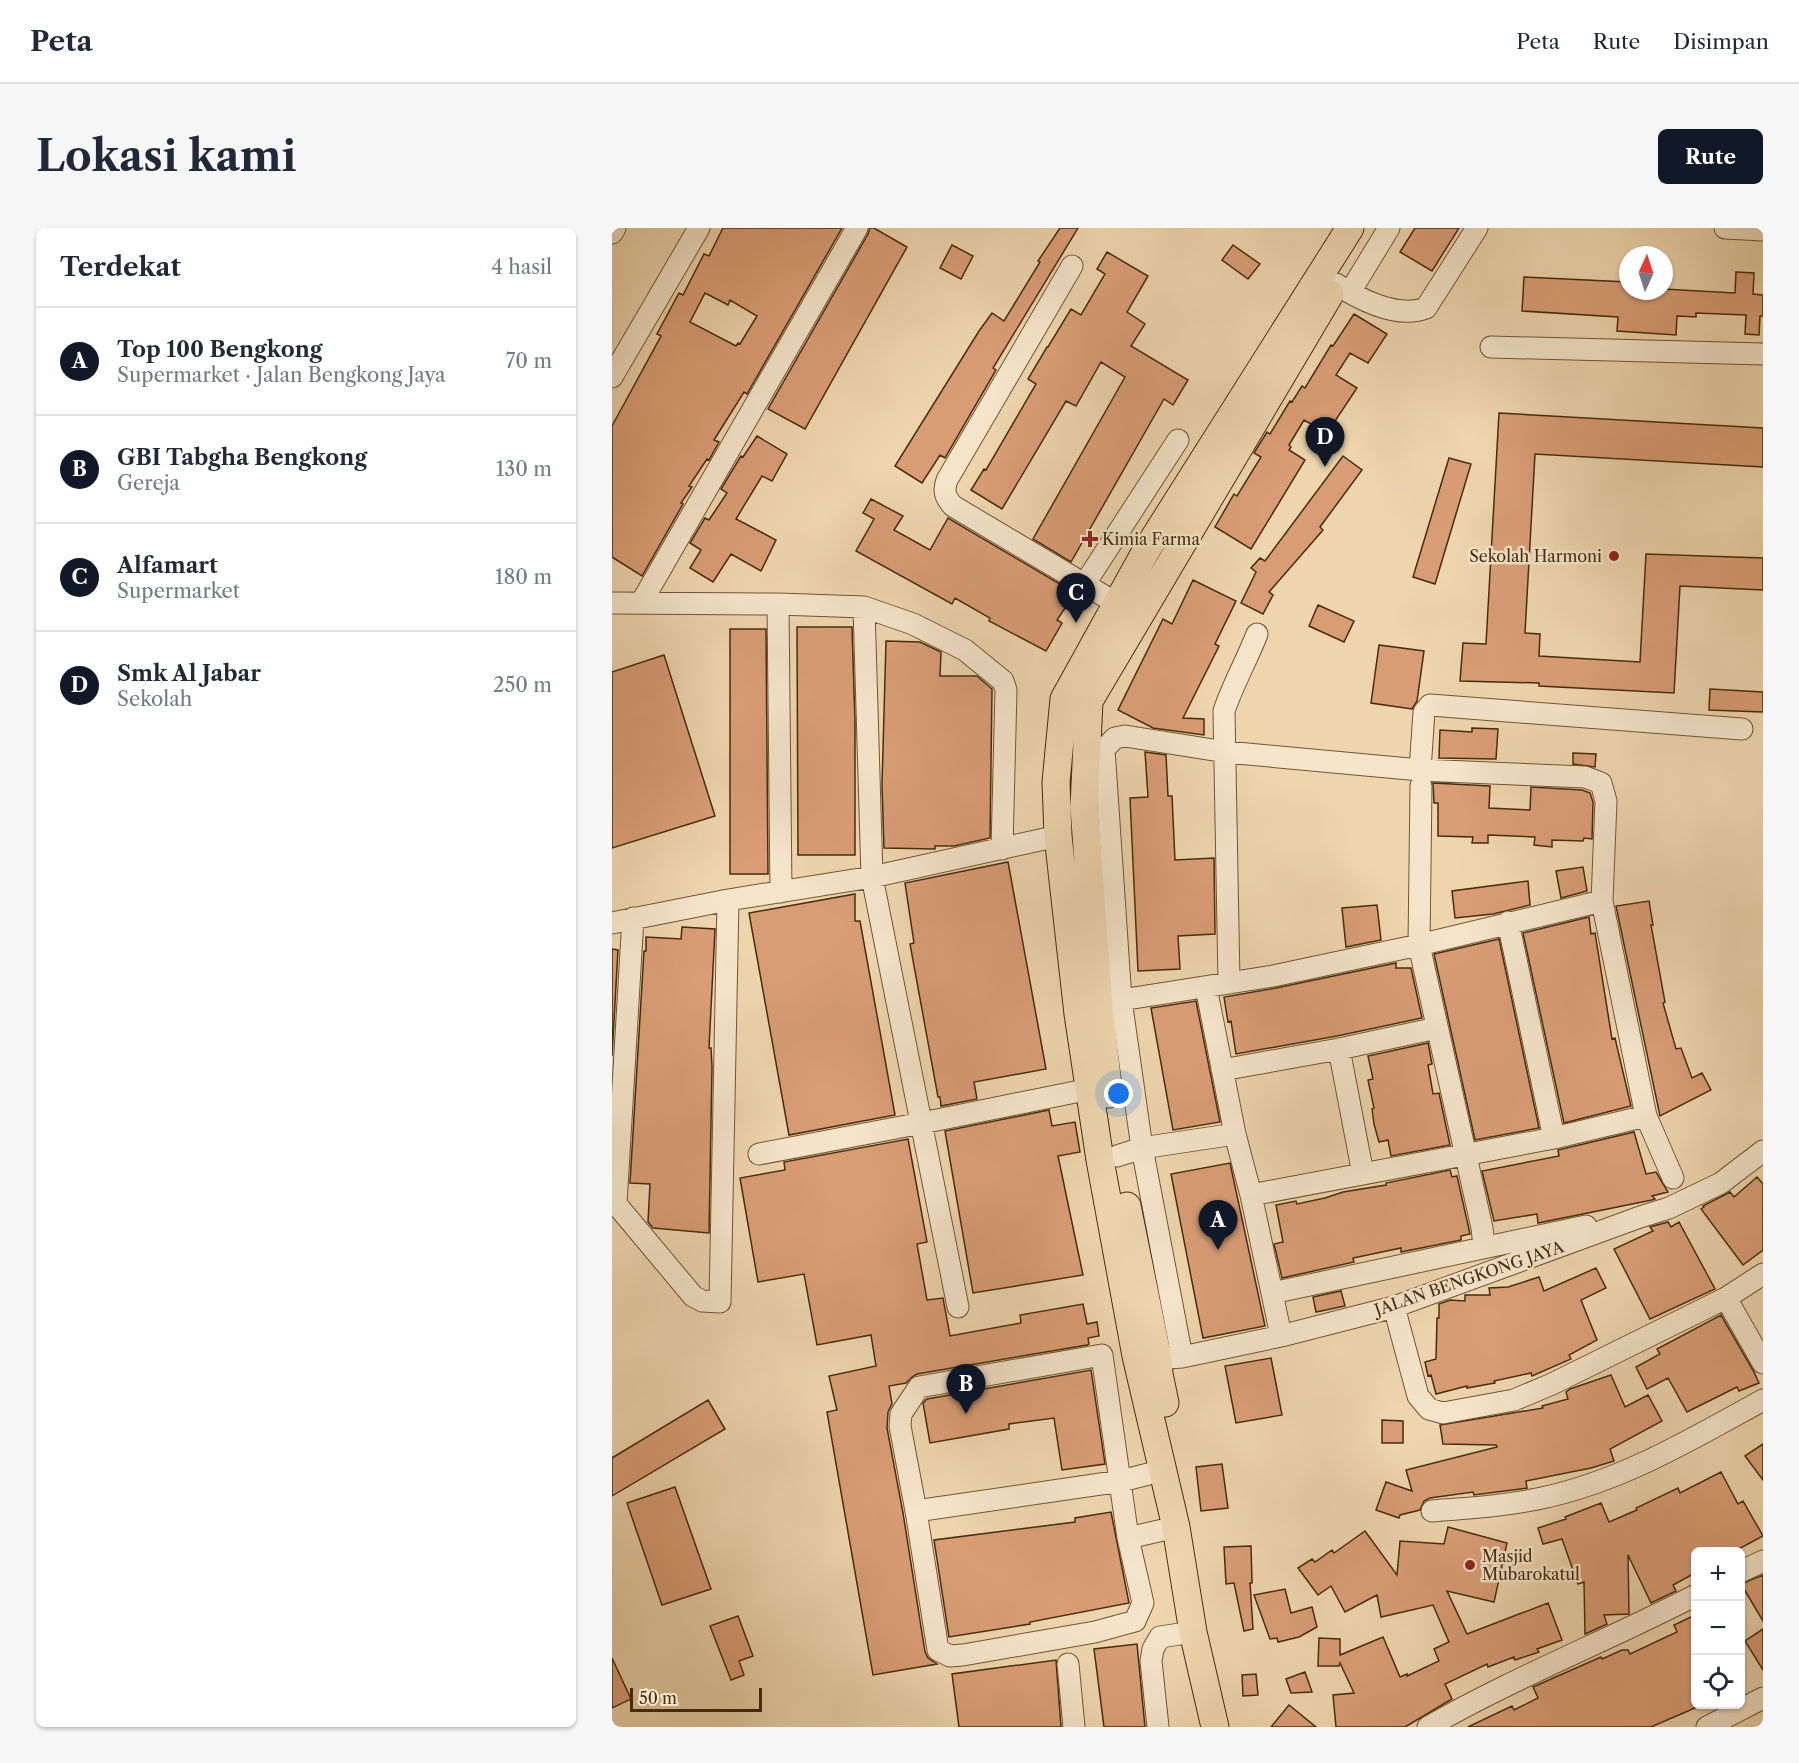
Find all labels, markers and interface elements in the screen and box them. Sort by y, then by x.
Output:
text: Peta [30,24,93,58]
text: Peta [1516,29,1560,54]
text: Rute [1593,29,1640,54]
text: Disimpan [1673,29,1769,54]
button: Rute [1658,129,1763,184]
text: Lokasi kami [36,130,297,182]
north arrow [1619,246,1673,300]
text: Terdekat [60,251,181,283]
text: 4 hasil [491,255,552,279]
text: Top 100 Bengkong [117,336,323,363]
text: A [72,349,87,373]
text: 70 m [506,349,552,373]
text: Supermarket · Jalan Bengkong Jaya [117,363,446,387]
pin: D [1306,418,1344,467]
text: GBI Tabgha Bengkong [117,444,367,471]
text: B [72,457,87,481]
text: 130 m [496,457,552,481]
text: Gereja [117,471,180,495]
place label: Kimia Farma [1102,529,1200,549]
marker: Kimia Farma [1083,532,1097,546]
place label: Sekolah Harmoni [1469,546,1602,566]
marker: Sekolah Harmoni [1607,549,1621,563]
text: Alfamart [117,552,218,579]
text: C [71,565,88,589]
text: 180 m [495,565,552,589]
pin: C [1056,574,1096,623]
text: Supermarket [117,579,240,603]
text: Smk Al Jabar [117,660,261,687]
text: D [71,673,88,697]
text: 250 m [493,673,552,697]
text: Sekolah [117,687,192,711]
your location [1104,1079,1133,1108]
pin: A [1198,1200,1238,1250]
street label: JALAN BENGKONG JAYA [1369,1236,1567,1321]
pin: B [946,1364,986,1414]
place label: Masjid Mubarokatul [1482,1546,1580,1584]
map controls [1691,1547,1745,1709]
button: + [1691,1547,1745,1601]
marker: Masjid Mubarokatul [1463,1558,1477,1572]
button: − [1691,1601,1745,1655]
button: locate [1691,1655,1745,1709]
scale bar [630,1685,762,1712]
text: 50 m [639,1688,677,1708]

